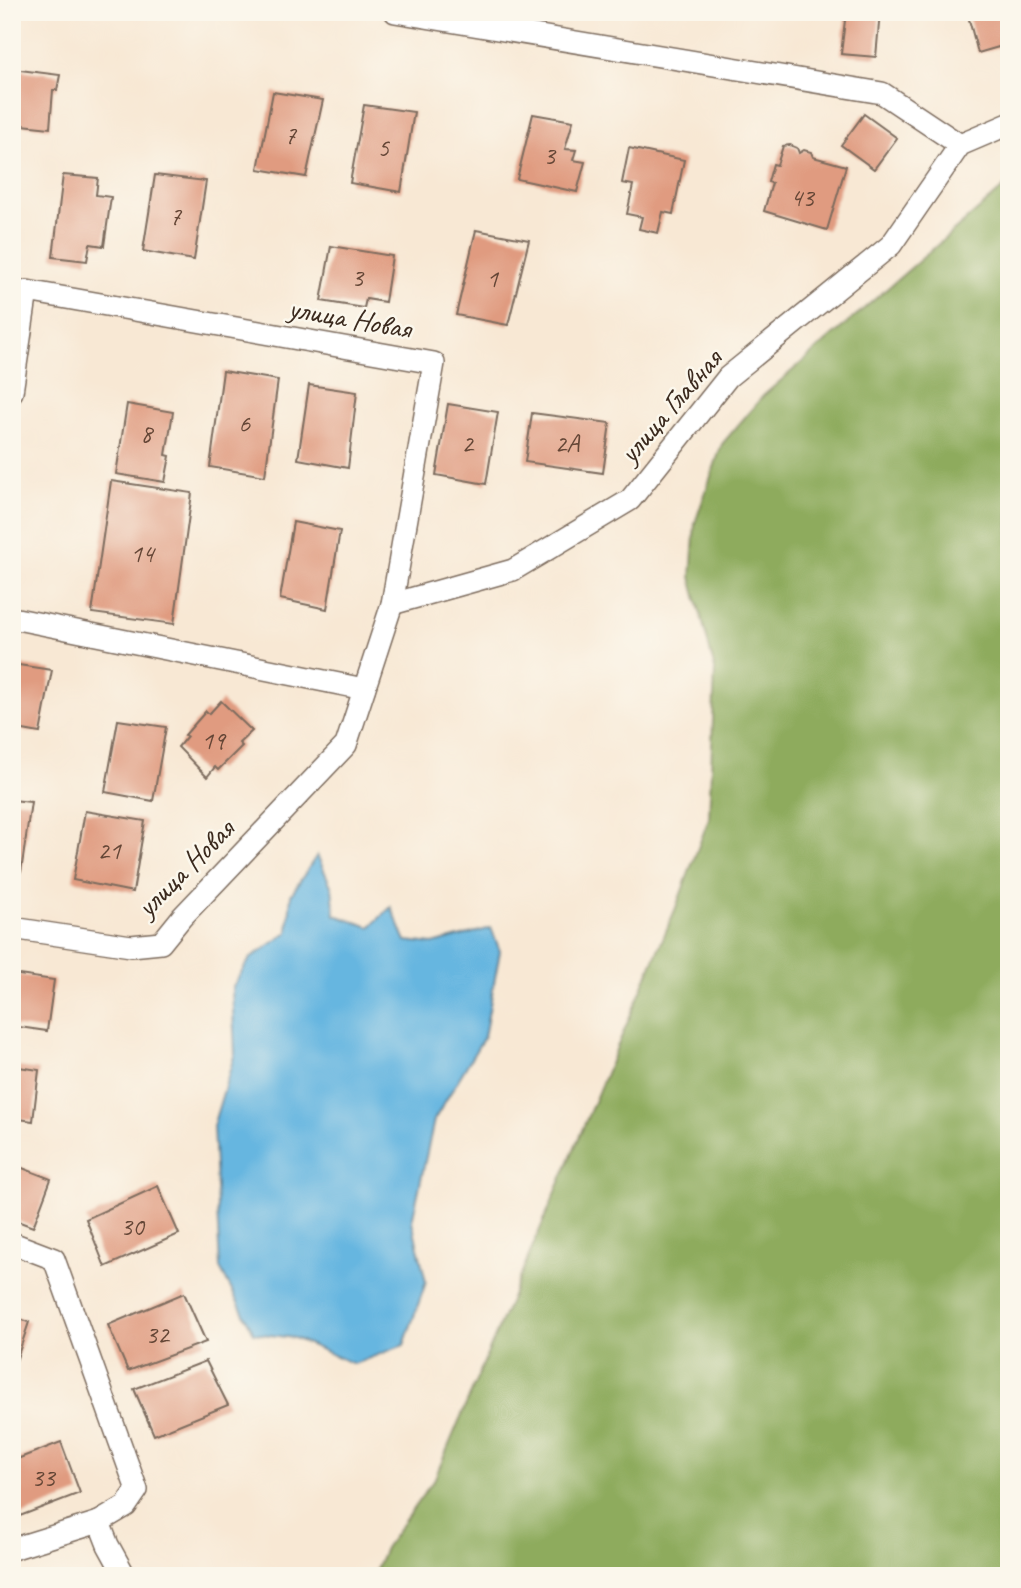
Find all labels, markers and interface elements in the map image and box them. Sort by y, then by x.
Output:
house number: 7 [284,119,297,152]
house number: 5 [377,131,390,164]
house number: 3 [543,139,557,172]
house number: 43 [790,181,816,214]
house number: 7 [169,200,182,233]
house number: 3 [351,261,365,294]
house number: 1 [486,262,499,295]
street label: улица Новая [284,288,417,348]
street label: улица Главная [609,339,732,472]
house number: 6 [238,407,251,440]
house number: 8 [140,417,154,450]
house number: 2 [461,427,475,460]
house number: 2А [555,427,581,460]
house number: 14 [130,537,156,570]
house number: 19 [201,724,227,757]
street label: улица Новая [126,809,244,927]
house number: 21 [97,834,122,867]
house number: 30 [120,1210,146,1243]
house number: 32 [145,1318,171,1351]
house number: 33 [31,1461,57,1494]

